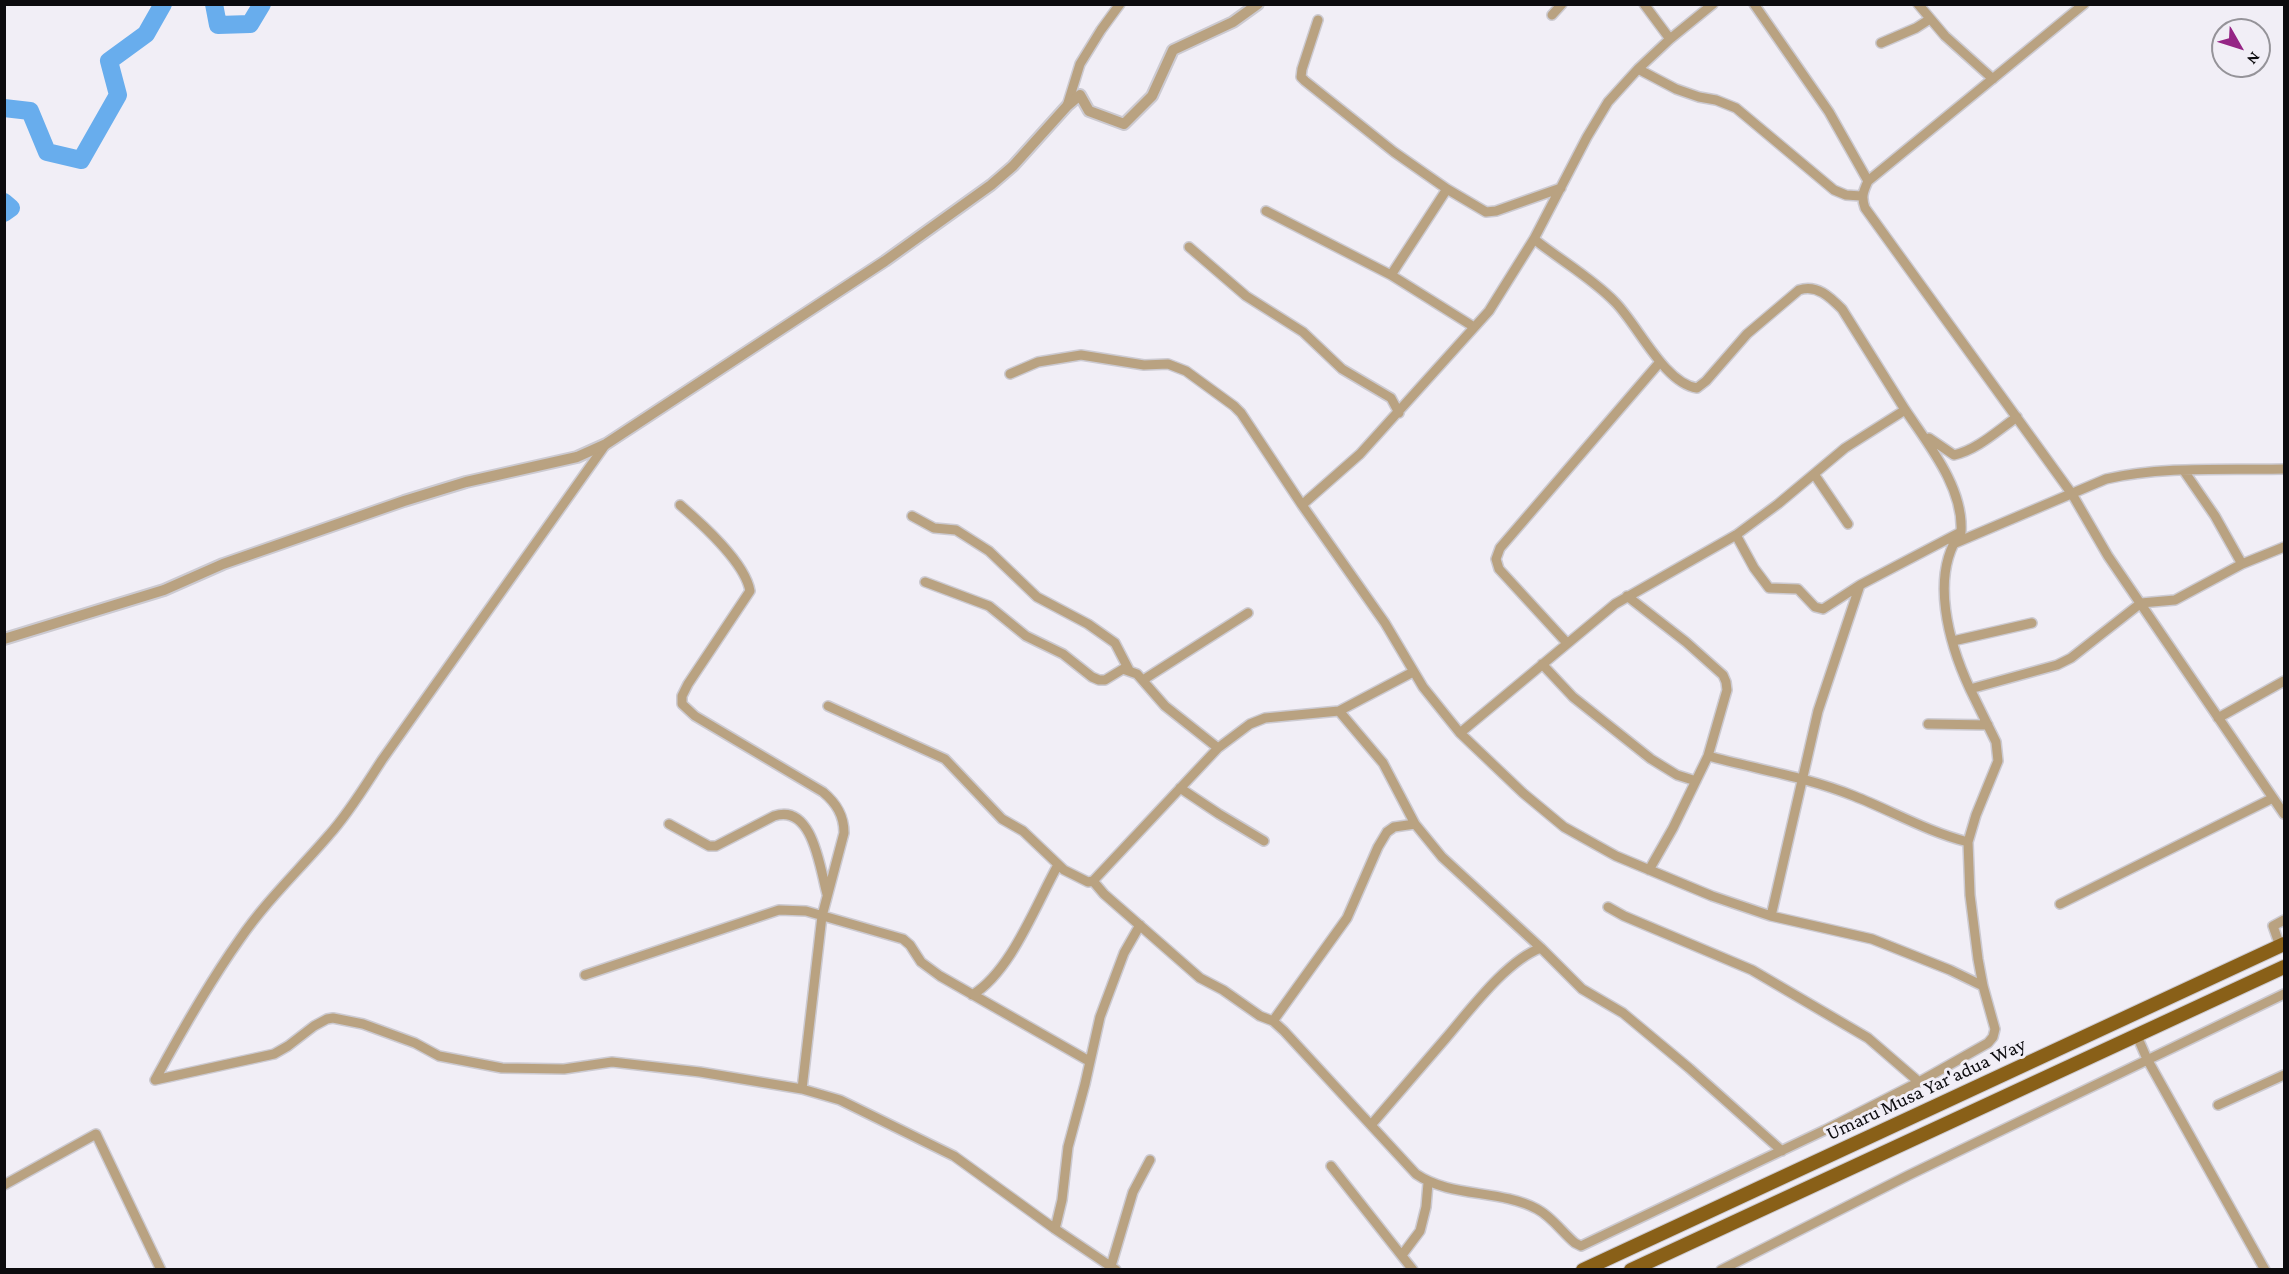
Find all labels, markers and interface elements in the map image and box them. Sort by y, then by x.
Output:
north arrow [2211,18,2271,78]
text: N [2244,49,2264,68]
street label: Umaru Musa Yar'adua Way [1822,1032,2030,1146]

